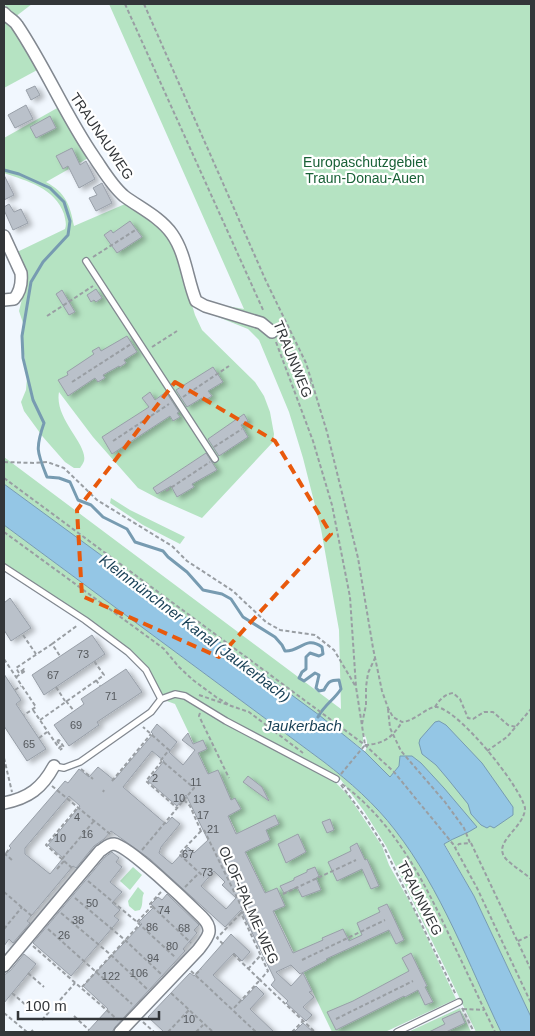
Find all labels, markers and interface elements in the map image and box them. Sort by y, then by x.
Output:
street label: TRAUNAUWEG [67,90,137,182]
park label: Europaschutzgebiet Traun-Donau-Auen [303,154,427,186]
street label: TRAUNWEG [270,318,316,400]
water label: Kleinmünchner Kanal (Jaukerbach) [96,551,294,705]
house number: 73 [77,648,89,660]
house number: 67 [47,669,59,681]
house number: 71 [105,690,117,702]
water label: Jaukerbach [263,717,342,734]
house number: 69 [70,719,82,731]
house number: 65 [23,738,35,750]
house number: 2 [152,772,158,784]
house number: 11 [190,776,202,788]
house number: 10 [173,792,185,804]
house number: 13 [193,793,205,805]
house number: 17 [197,809,209,821]
house number: 4 [74,811,80,823]
house number: 21 [207,823,219,835]
house number: 16 [81,828,93,840]
house number: 10 [54,832,66,844]
street label: OLOF-PALME-WEG [216,844,282,966]
house number: 67 [182,848,194,860]
street label: TRAUNWEG [394,858,446,938]
house number: 73 [201,866,213,878]
house number: 50 [86,897,98,909]
house number: 74 [158,904,170,916]
house number: 38 [72,914,84,926]
house number: 86 [146,921,158,933]
house number: 68 [178,922,190,934]
house number: 26 [58,929,70,941]
house number: 80 [166,940,178,952]
house number: 94 [147,952,159,964]
house number: 106 [130,967,148,979]
house number: 122 [102,970,120,982]
scale bar [18,988,159,1020]
text: 100 m [25,997,67,1014]
house number: 10 [183,1013,195,1025]

